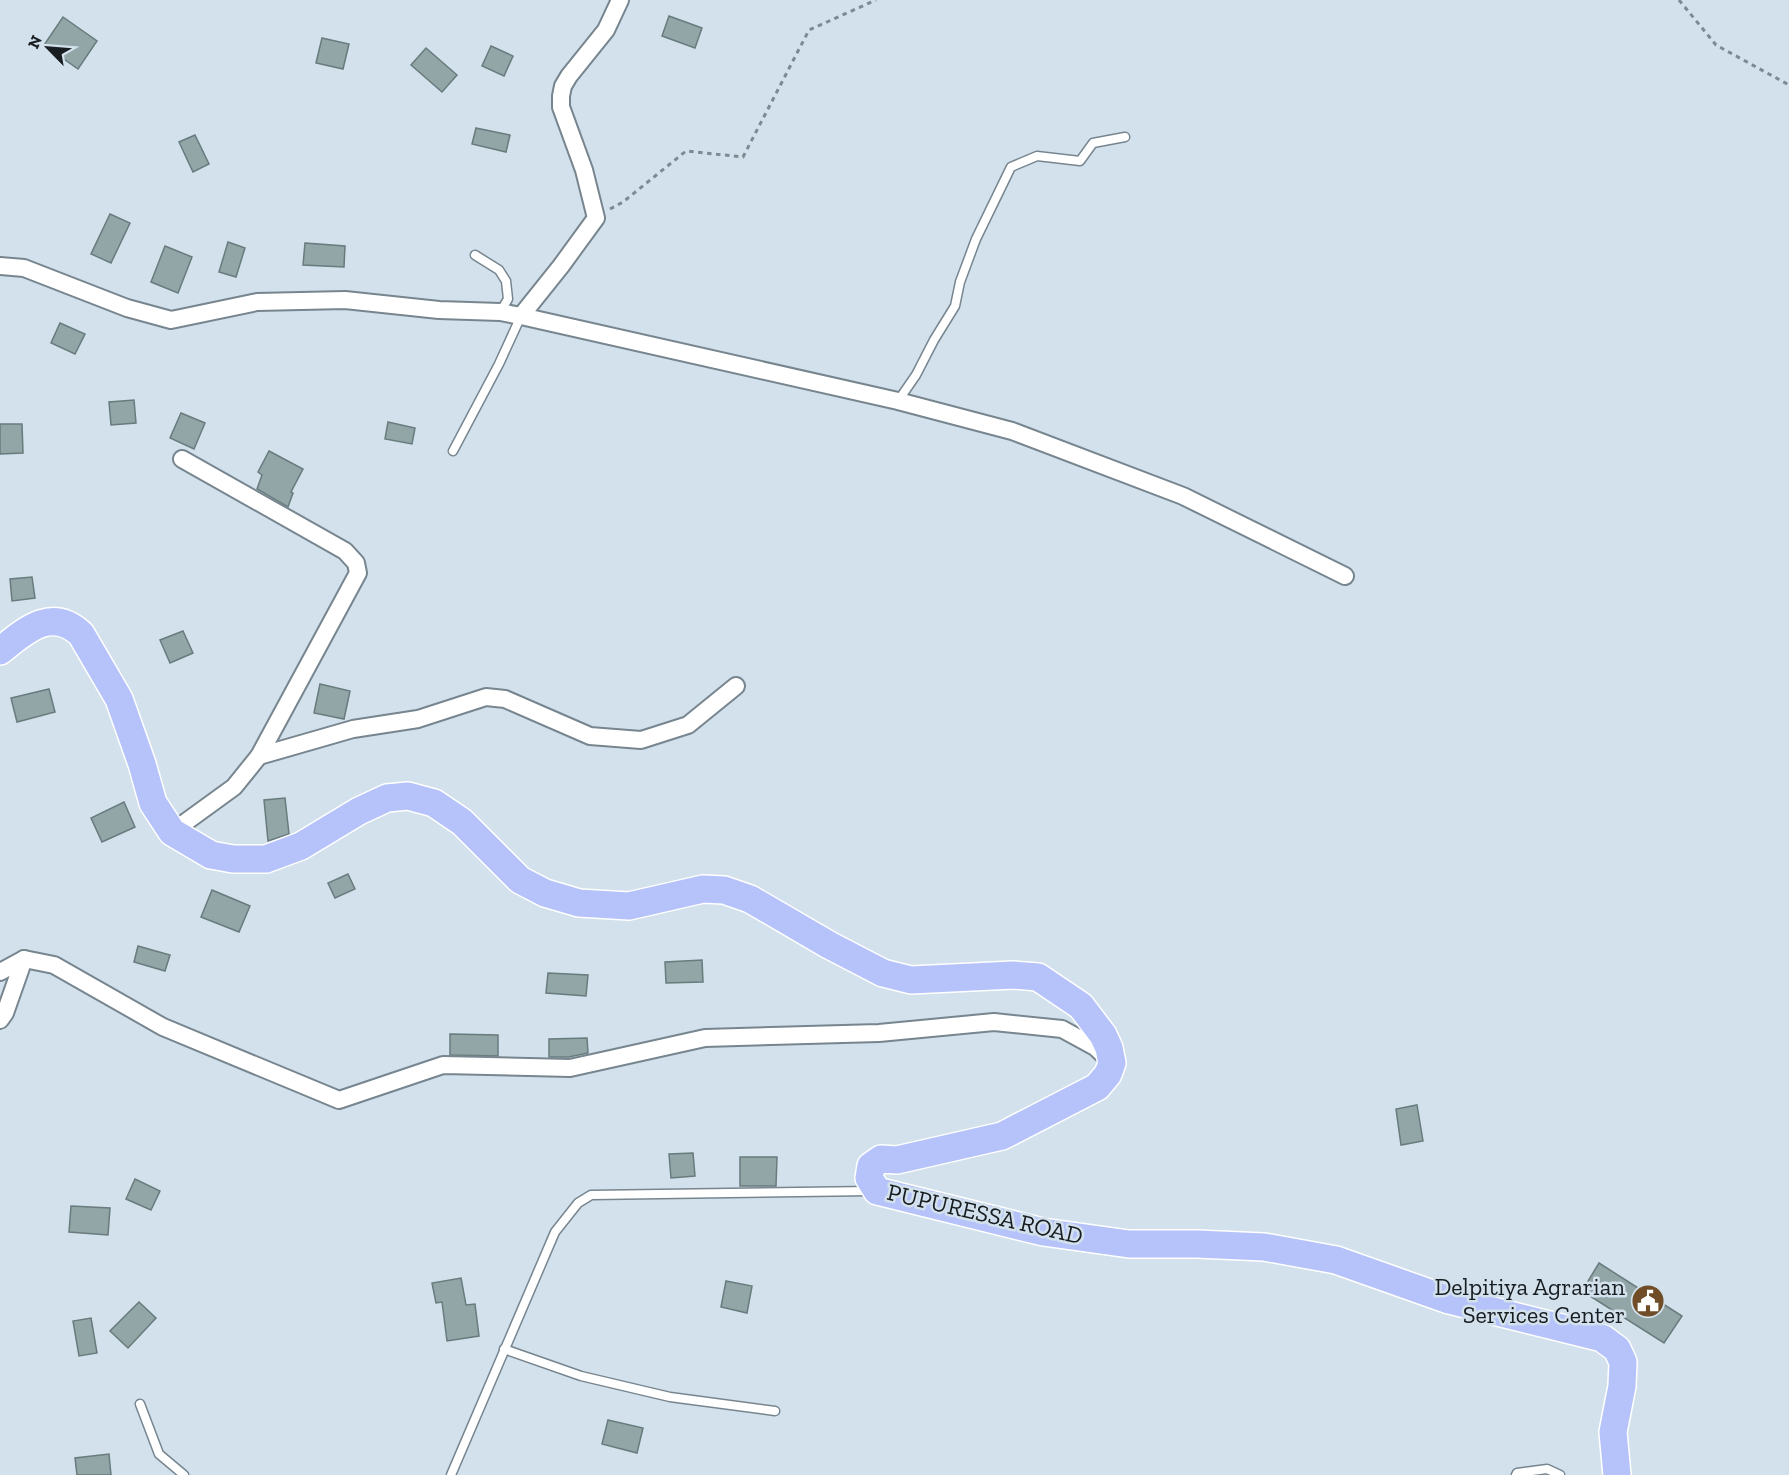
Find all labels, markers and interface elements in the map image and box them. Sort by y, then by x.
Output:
north arrow [18,18,78,78]
text: N [24,32,46,51]
street label: PUPURESSA ROAD [884,1177,1086,1250]
place label: Delpitiya Agrarian Services Center [1434,1272,1625,1329]
public building icon: Delpitiya Agrarian Services Center [1630,1283,1666,1319]

